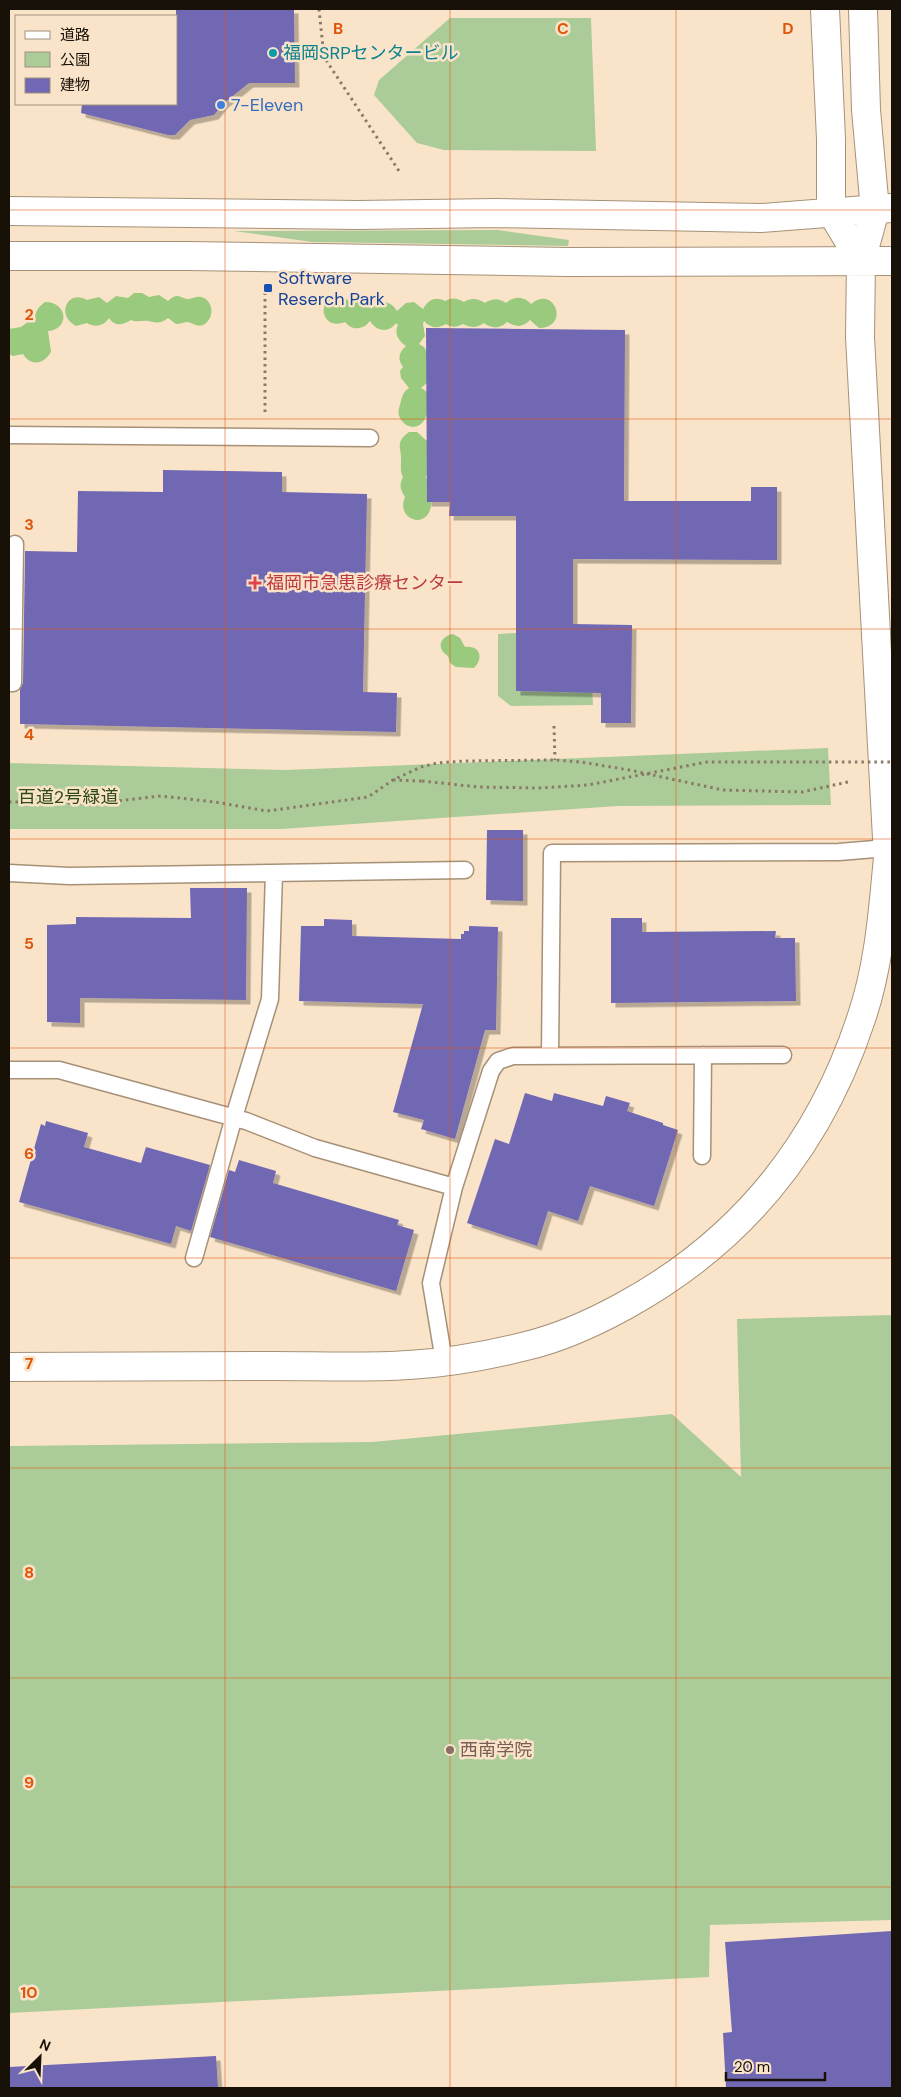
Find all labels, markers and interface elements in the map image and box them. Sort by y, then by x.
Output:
legend [15,15,178,105]
text: B [333,18,343,39]
text: C [557,18,569,39]
text: D [782,18,794,39]
text: 道路 [60,25,90,45]
place label: 福岡SRPセンタービル [283,41,459,65]
marker: 福岡SRPセンタービル [267,47,279,59]
text: 公園 [60,50,90,70]
text: 建物 [60,75,90,95]
place label: 7-Eleven [231,93,303,117]
marker: 7-Eleven [215,99,227,111]
place label: Software Reserch Park [278,266,385,311]
marker: Software Reserch Park [262,282,274,294]
text: 2 [24,304,34,325]
text: 3 [24,514,34,535]
place label: 福岡市急患診療センター [266,571,464,595]
marker: 福岡市急患診療センター [248,576,262,590]
text: 4 [24,724,34,745]
park label: 百道2号緑道 [18,785,118,809]
text: 5 [24,933,34,954]
text: 6 [24,1143,34,1164]
text: 7 [25,1353,34,1374]
text: 8 [24,1562,34,1583]
place label: 西南学院 [460,1738,532,1762]
marker: 西南学院 [444,1744,456,1756]
text: 9 [24,1772,34,1793]
text: 10 [20,1982,38,2003]
north arrow [15,2032,65,2082]
text: N [37,2035,54,2055]
scale bar [726,2050,825,2082]
text: 20 m [734,2057,770,2077]

